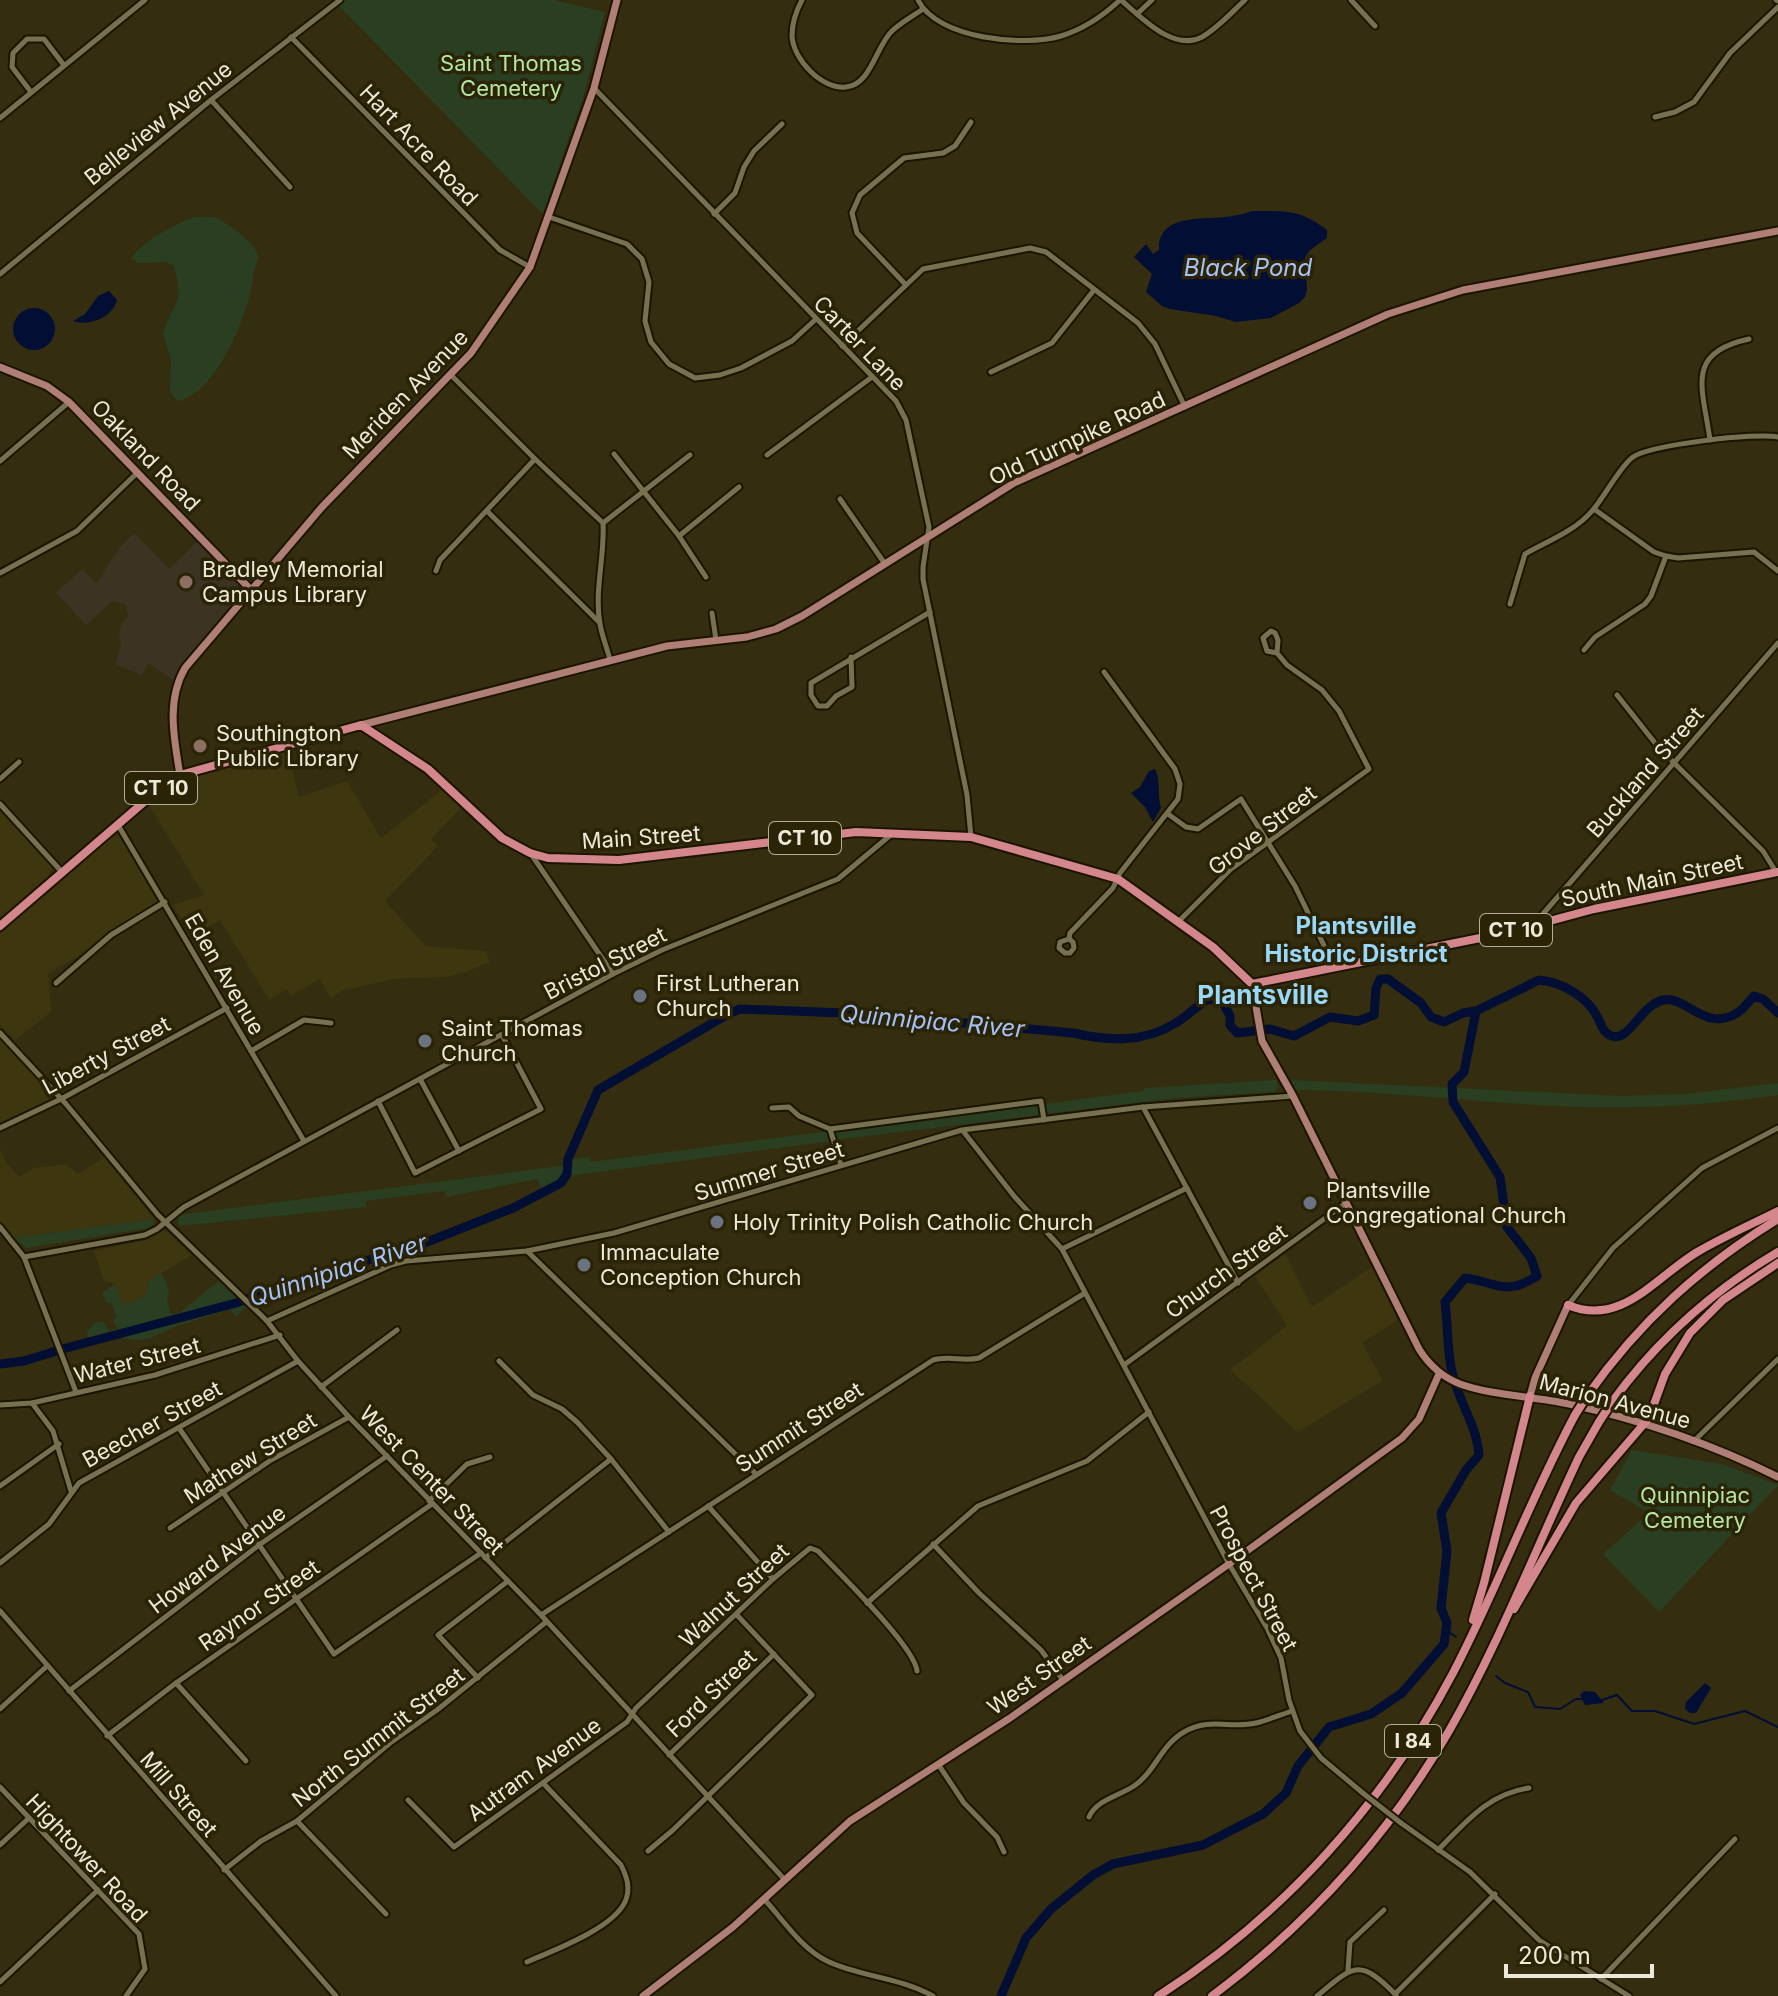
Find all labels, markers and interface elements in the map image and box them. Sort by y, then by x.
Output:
park label: Saint Thomas Cemetery [440,50,582,101]
street label: Belleview Avenue [79,56,237,190]
street label: Hart Acre Road [355,79,483,211]
water label: Black Pond [1184,253,1312,282]
street label: Carter Lane [808,290,912,396]
street label: Meriden Avenue [337,324,473,464]
street label: Old Turnpike Road [985,386,1169,490]
street label: Oakland Road [86,394,206,516]
place label: Bradley Memorial Campus Library [202,556,384,607]
marker: Bradley Memorial Campus Library [177,573,195,591]
street label: Buckland Street [1581,701,1709,843]
place label: Southington Public Library [216,720,359,771]
marker: Southington Public Library [191,737,209,755]
road number: CT 10 [125,772,197,804]
street label: Grove Street [1203,780,1321,880]
street label: Main Street [581,820,701,854]
road number: CT 10 [769,822,841,854]
street label: South Main Street [1559,848,1745,912]
street label: Eden Avenue [180,909,270,1039]
district label: Plantsville Historic District [1265,911,1448,968]
road number: CT 10 [1480,914,1552,946]
street label: Bristol Street [540,921,670,1005]
place label: First Lutheran Church [656,970,800,1021]
district label: Plantsville [1197,979,1329,1010]
marker: First Lutheran Church [631,987,649,1005]
water label: Quinnipiac River [838,998,1027,1044]
street label: Liberty Street [38,1010,174,1100]
place label: Saint Thomas Church [441,1015,583,1066]
marker: Saint Thomas Church [416,1032,434,1050]
street label: Summer Street [691,1136,847,1206]
place label: Plantsville Congregational Church [1326,1177,1567,1228]
marker: Plantsville Congregational Church [1301,1194,1319,1212]
place label: Holy Trinity Polish Catholic Church [733,1209,1093,1235]
marker: Holy Trinity Polish Catholic Church [708,1213,726,1231]
street label: Church Street [1160,1218,1292,1324]
water label: Quinnipiac River [245,1227,432,1312]
place label: Immaculate Conception Church [600,1239,802,1290]
marker: Immaculate Conception Church [575,1256,593,1274]
street label: Water Street [71,1332,203,1388]
street label: Marion Avenue [1536,1368,1694,1434]
street label: Beecher Street [78,1375,226,1473]
street label: Summit Street [731,1376,867,1478]
street label: West Center Street [354,1400,510,1560]
street label: Mathew Street [179,1407,321,1509]
park label: Quinnipiac Cemetery [1640,1482,1750,1533]
street label: Howard Avenue [144,1499,290,1619]
street label: Prospect Street [1205,1501,1303,1655]
street label: Walnut Street [674,1538,794,1652]
street label: Raynor Street [194,1554,324,1656]
street label: West Street [982,1630,1096,1720]
street label: Ford Street [661,1644,761,1742]
street label: North Summit Street [287,1662,469,1812]
street label: Autram Avenue [462,1712,606,1826]
road number: I 84 [1385,1725,1441,1757]
street label: Mill Street [135,1746,223,1842]
street label: Hightower Road [21,1788,153,1928]
scale bar [1506,1928,1652,1978]
text: 200 m [1518,1941,1591,1970]

